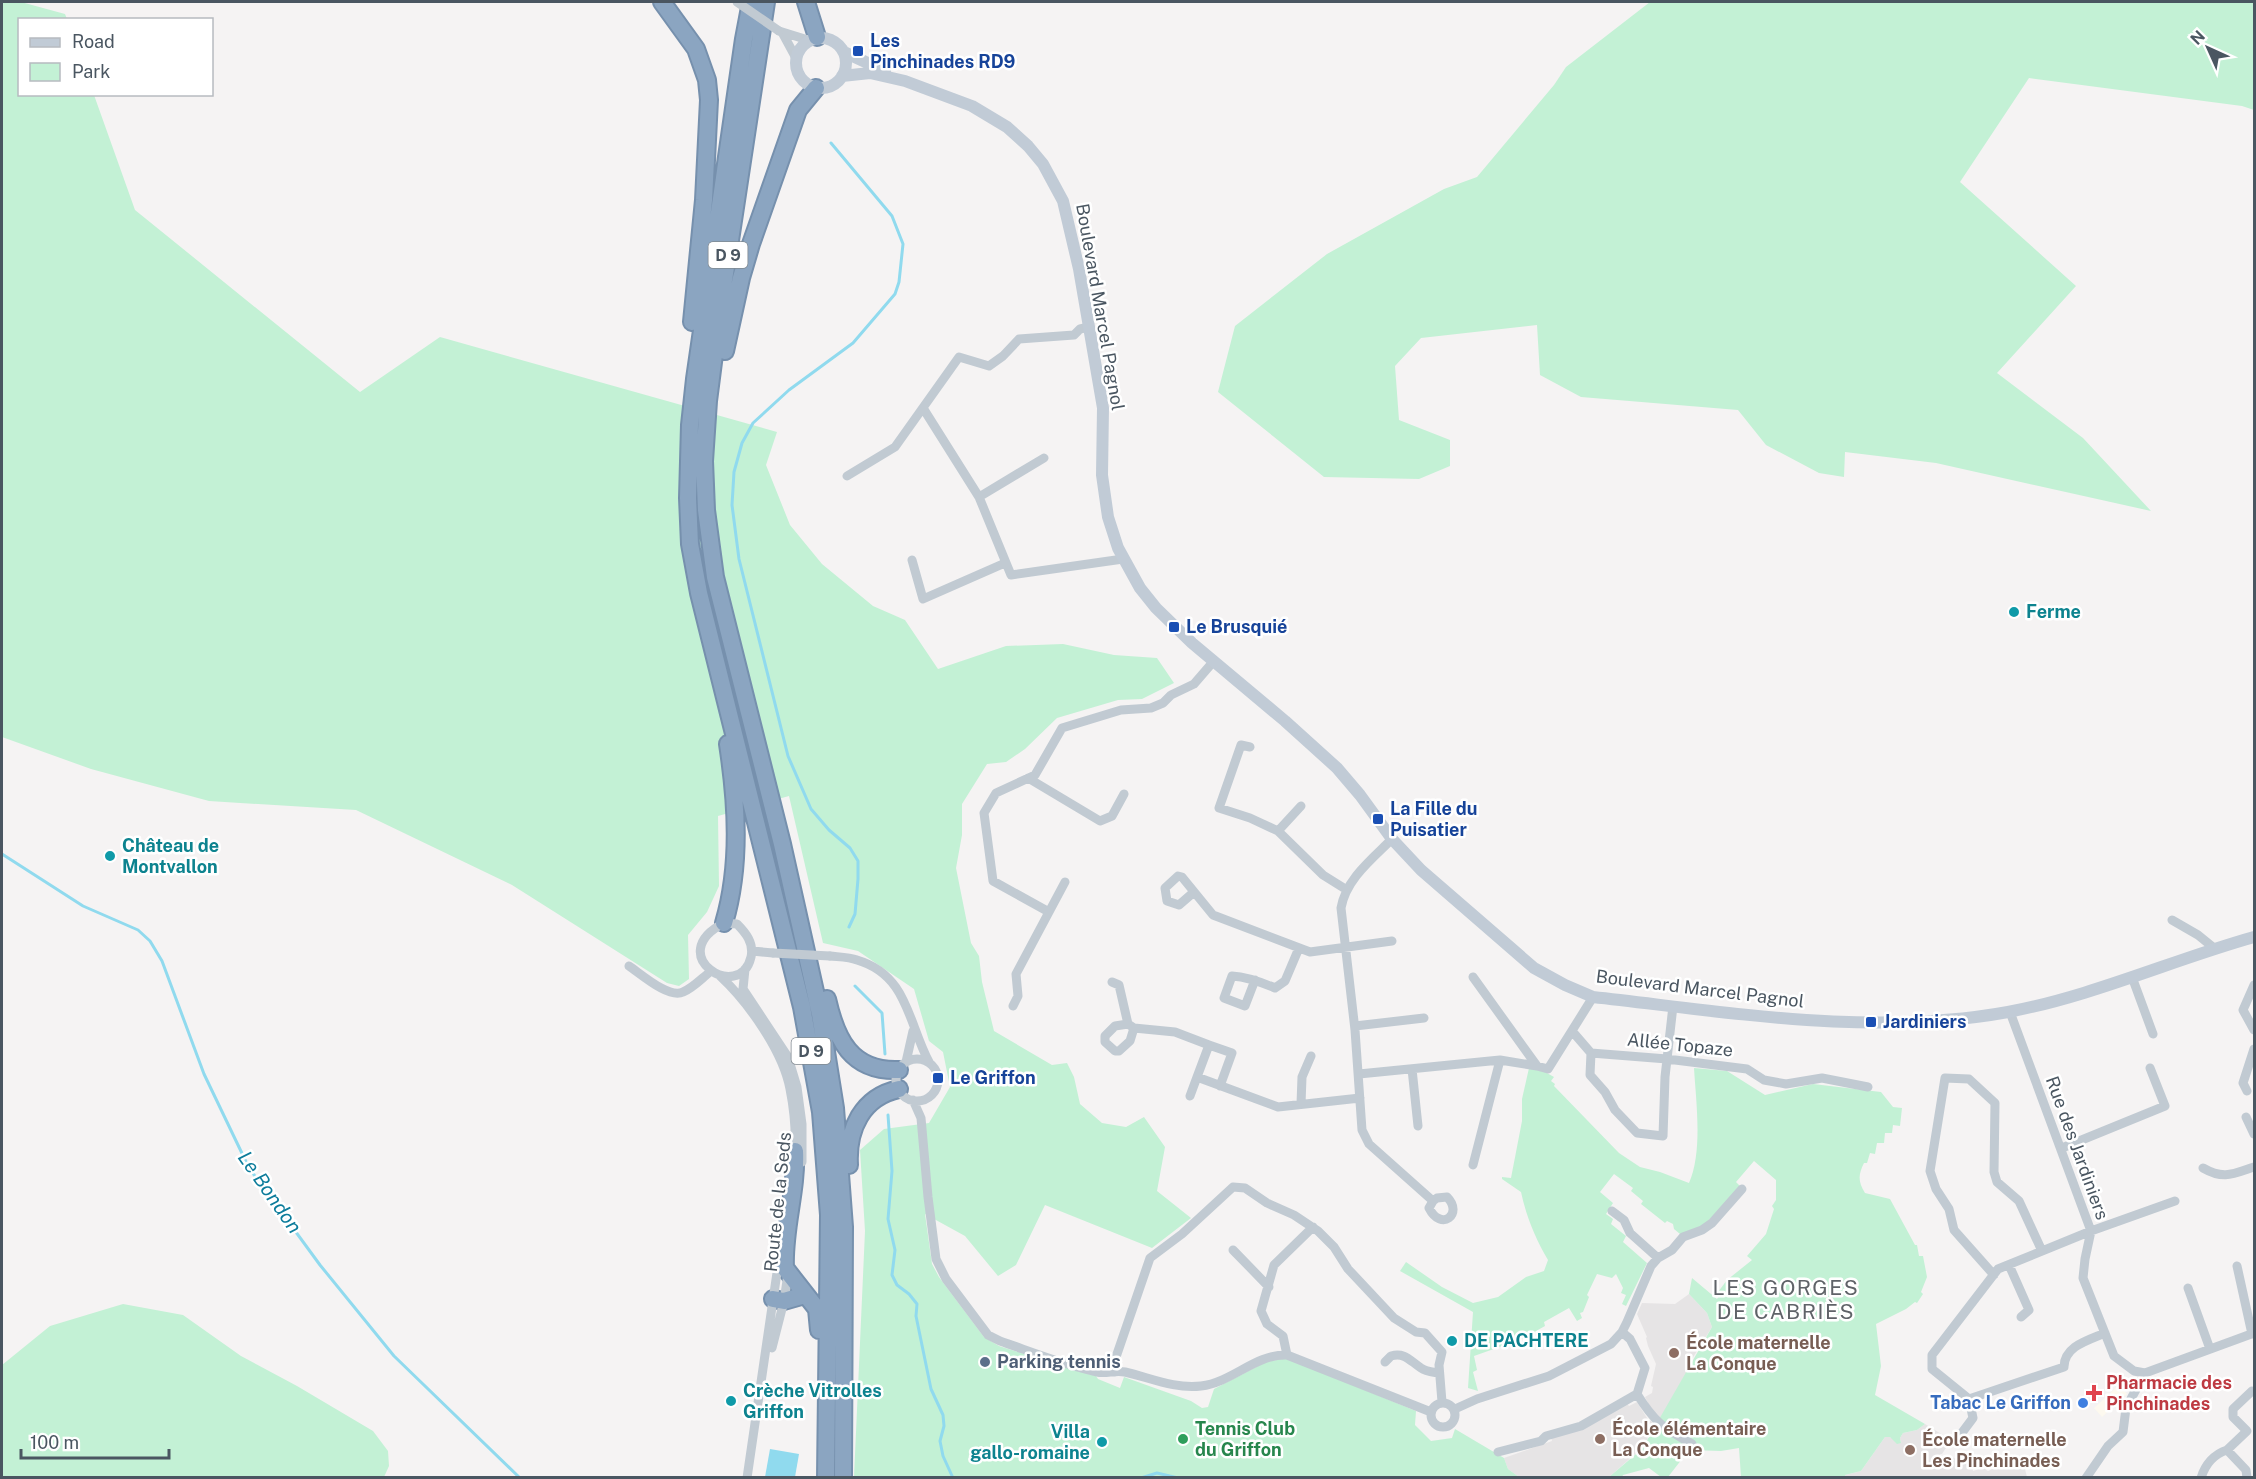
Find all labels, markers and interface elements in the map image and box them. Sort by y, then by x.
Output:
legend [18,18,213,96]
north arrow [2178,18,2238,78]
text: N [2187,27,2209,49]
place label: Les Pinchinades RD9 [870,30,1016,72]
text: Road [72,31,115,52]
marker: Les Pinchinades RD9 [851,44,865,58]
text: Park [72,61,110,82]
street label: Boulevard Marcel Pagnol [1072,202,1129,412]
road number: D 9 [708,242,748,268]
place label: Ferme [2026,601,2081,622]
marker: Ferme [2007,605,2021,619]
place label: Le Brusquié [1186,616,1287,637]
marker: Le Brusquié [1167,620,1181,634]
place label: La Fille du Puisatier [1390,798,1477,840]
marker: La Fille du Puisatier [1371,812,1385,826]
place label: Château de Montvallon [122,835,219,877]
marker: Château de Montvallon [103,849,117,863]
street label: Boulevard Marcel Pagnol [1595,965,1805,1012]
place label: Jardiniers [1883,1011,1966,1032]
marker: Jardiniers [1864,1015,1878,1029]
street label: Allée Topaze [1626,1028,1734,1061]
road number: D 9 [792,1038,830,1064]
place label: Le Griffon [950,1067,1036,1088]
marker: Le Griffon [931,1071,945,1085]
street label: Rue des Jardiniers [2042,1073,2113,1223]
street label: Route de la Seds [760,1131,795,1273]
water label: Le Bondon [233,1146,307,1238]
district label: LES GORGES DE CABRIÈS [1713,1275,1859,1324]
place label: DE PACHTERE [1464,1330,1589,1351]
place label: École maternelle La Conque [1686,1331,1831,1374]
marker: DE PACHTERE [1445,1334,1459,1348]
marker: École maternelle La Conque [1667,1346,1681,1360]
place label: Parking tennis [997,1351,1121,1372]
marker: Parking tennis [978,1355,992,1369]
place label: Pharmacie des Pinchinades [2106,1372,2232,1414]
place label: Crèche Vitrolles Griffon [743,1380,882,1422]
marker: Pharmacie des Pinchinades [2087,1386,2101,1400]
place label: Tabac Le Griffon [1930,1392,2071,1413]
marker: Crèche Vitrolles Griffon [724,1394,738,1408]
marker: Tabac Le Griffon [2076,1396,2090,1410]
place label: École élémentaire La Conque [1612,1417,1766,1460]
place label: Tennis Club du Griffon [1195,1418,1295,1460]
place label: Villa gallo-romaine [970,1421,1090,1463]
scale bar [21,1422,170,1460]
place label: École maternelle Les Pinchinades [1922,1428,2067,1471]
text: 100 m [30,1432,79,1453]
marker: Tennis Club du Griffon [1176,1432,1190,1446]
marker: École élémentaire La Conque [1593,1432,1607,1446]
marker: Villa gallo-romaine [1095,1435,1109,1449]
marker: École maternelle Les Pinchinades [1903,1443,1917,1457]

